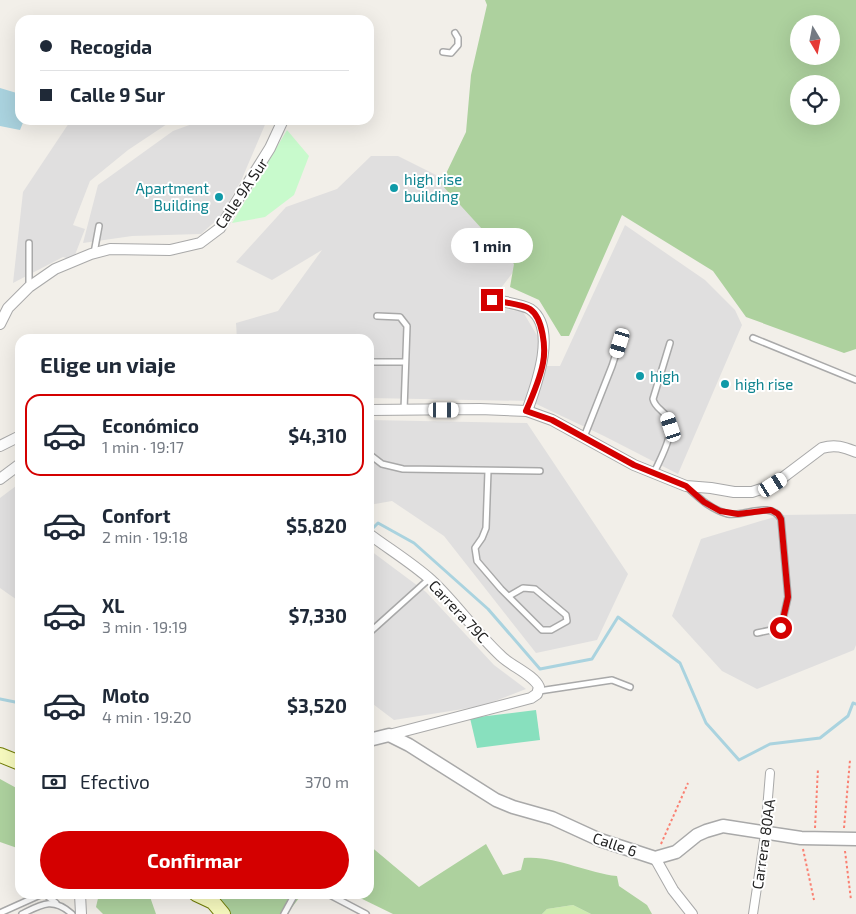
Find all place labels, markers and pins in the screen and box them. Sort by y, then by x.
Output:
place label: high rise building [404,170,462,205]
place label: Apartment Building [135,179,210,214]
marker: high rise building [388,182,400,194]
marker: Apartment Building [213,191,225,203]
place label: high [650,367,680,385]
marker: high [634,370,646,382]
place label: high rise [735,375,793,393]
marker: high rise [719,378,731,390]

